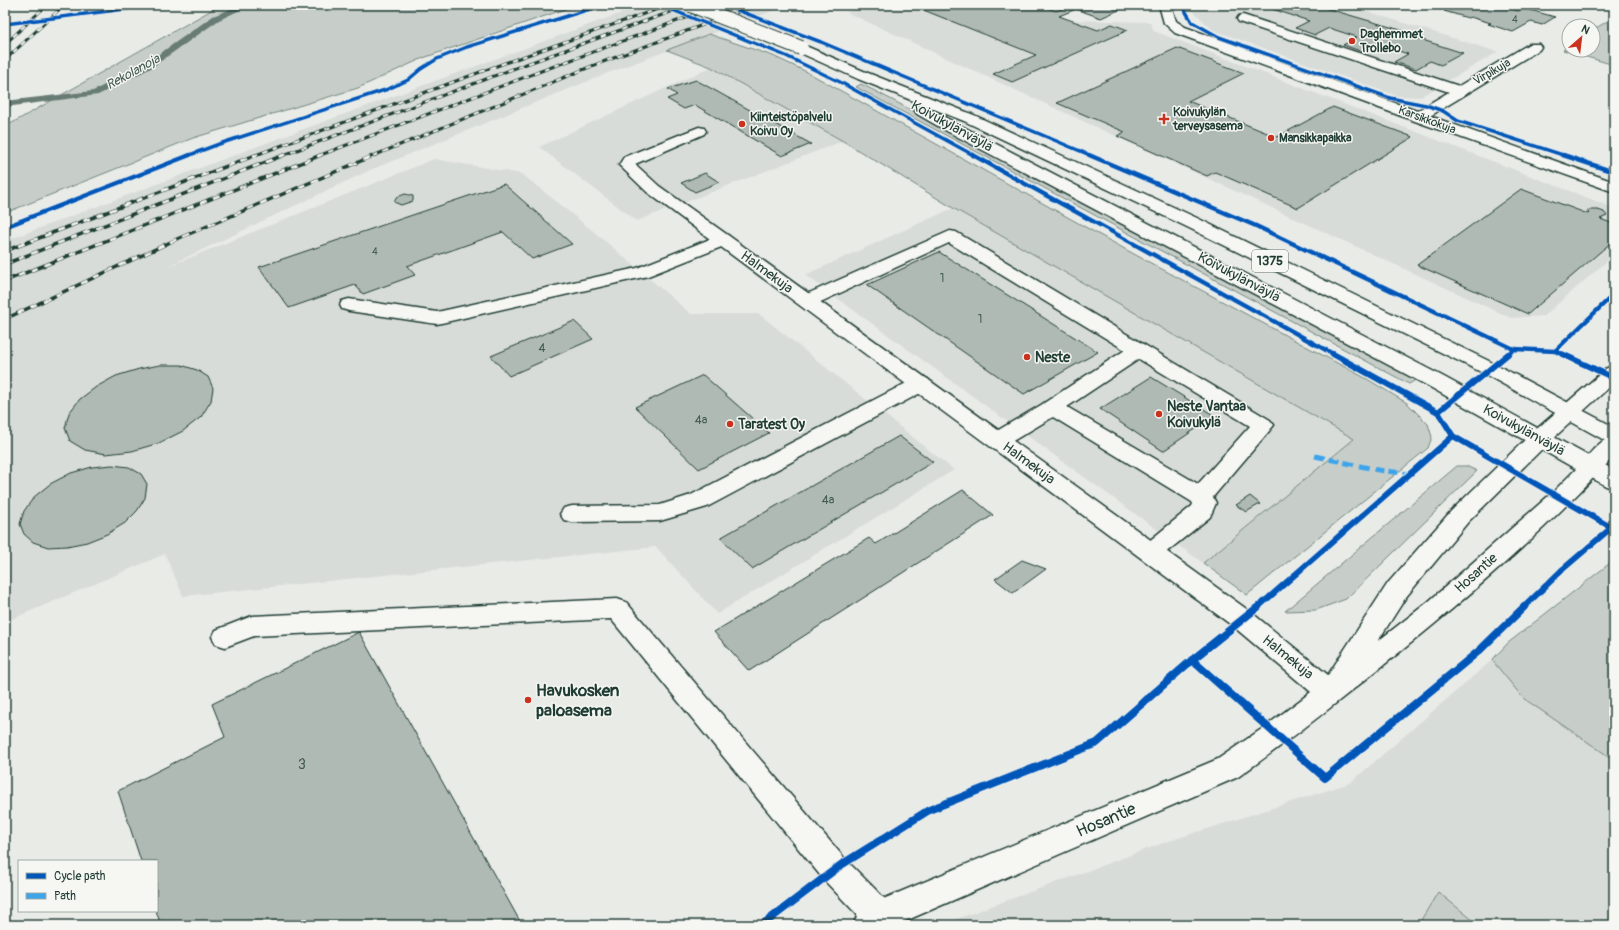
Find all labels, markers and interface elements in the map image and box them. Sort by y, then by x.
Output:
house number: 4 [1512,14,1518,26]
north arrow [1561,18,1601,58]
text: N [1579,22,1592,37]
place label: Daghemmet Trollebo [1359,27,1424,56]
marker: Daghemmet Trollebo [1347,36,1357,46]
water label: Rekolanoja [103,50,163,93]
street label: Virpikuja [1471,55,1514,89]
street label: Koivukylänväylä [908,97,996,155]
street label: Karsikkokuja [1396,103,1458,138]
place label: Koivukylän terveysasema [1172,105,1243,134]
place label: Kiinteistöpalvelu Koivu Oy [750,110,832,139]
marker: Koivukylän terveysasema [1158,113,1170,125]
marker: Kiinteistöpalvelu Koivu Oy [737,119,747,129]
place label: Mansikkapaikka [1279,131,1352,146]
marker: Mansikkapaikka [1266,133,1276,143]
house number: 4 [372,246,378,258]
street label: Halmekuja [737,247,797,297]
street label: Koivukylänväylä [1195,248,1283,306]
road number: 1375 [1252,250,1288,272]
house number: 1 [940,271,944,286]
house number: 1 [978,312,982,327]
house number: 4 [539,341,546,356]
place label: Neste [1035,349,1071,366]
marker: Neste [1022,352,1032,362]
place label: Neste Vantaa Koivukylä [1167,398,1247,431]
street label: Koivukylänväylä [1480,401,1568,459]
marker: Neste Vantaa Koivukylä [1154,409,1164,419]
house number: 4a [695,413,708,428]
place label: Taratest Oy [737,416,805,433]
marker: Taratest Oy [725,419,735,429]
street label: Halmekuja [999,438,1059,488]
house number: 4a [822,493,835,508]
street label: Hosantie [1451,549,1501,597]
street label: Halmekuja [1259,631,1317,683]
place label: Havukosken paloasema [536,680,620,721]
marker: Havukosken paloasema [523,695,533,705]
house number: 3 [298,756,306,773]
street label: Hosantie [1073,798,1139,842]
legend [18,860,158,912]
text: Cycle path [54,869,106,884]
text: Path [54,889,76,904]

